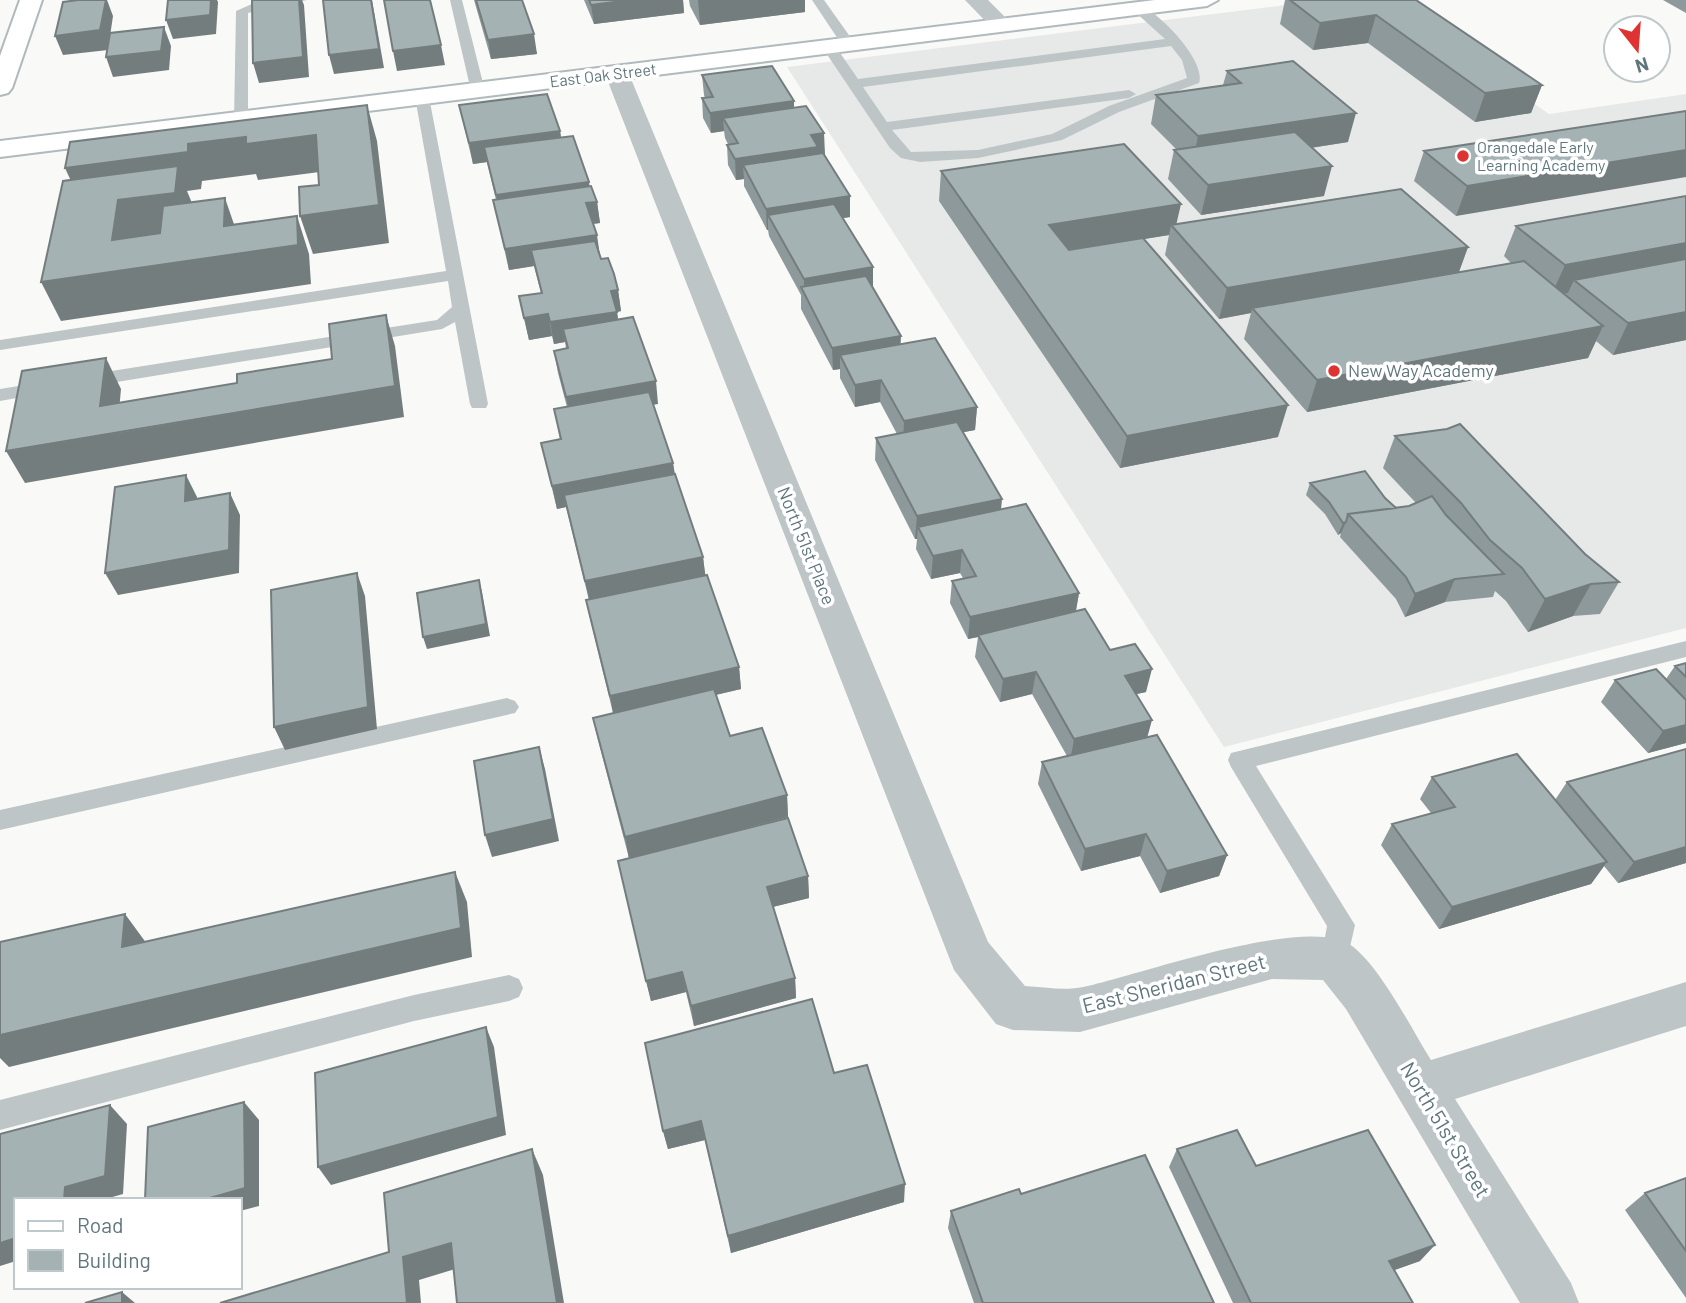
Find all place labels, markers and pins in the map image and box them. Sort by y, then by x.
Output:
place label: Orangedale Early Learning Academy [1477,137,1606,174]
marker: Orangedale Early Learning Academy [1455,148,1471,164]
place label: New Way Academy [1348,359,1494,381]
marker: New Way Academy [1326,363,1342,379]

